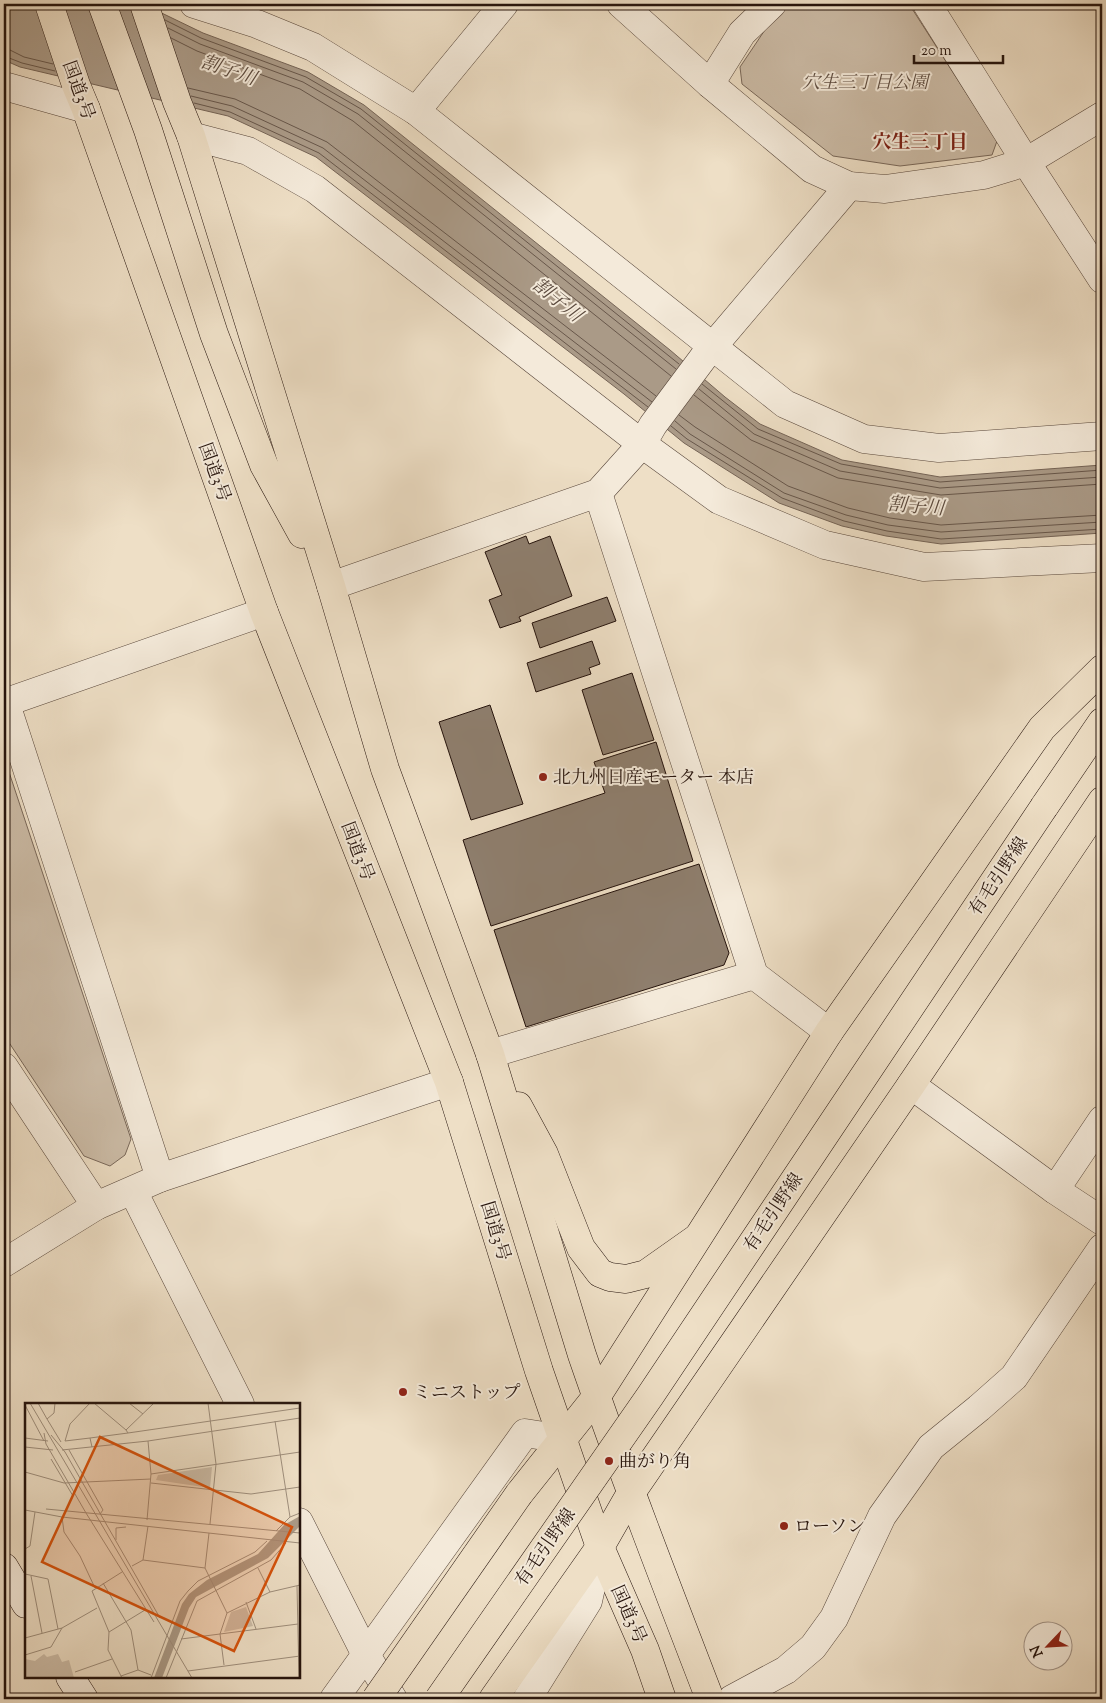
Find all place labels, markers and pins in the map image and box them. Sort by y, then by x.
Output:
place label: 北九州日産モーター 本店 [553,766,754,792]
marker: 北九州日産モーター 本店 [537,771,549,783]
place label: ミニストップ [413,1381,520,1407]
marker: ミニストップ [397,1386,409,1398]
place label: 曲がり角 [619,1450,691,1476]
marker: 曲がり角 [603,1455,615,1467]
place label: ローソン [794,1515,865,1541]
marker: ローソン [778,1520,790,1532]

